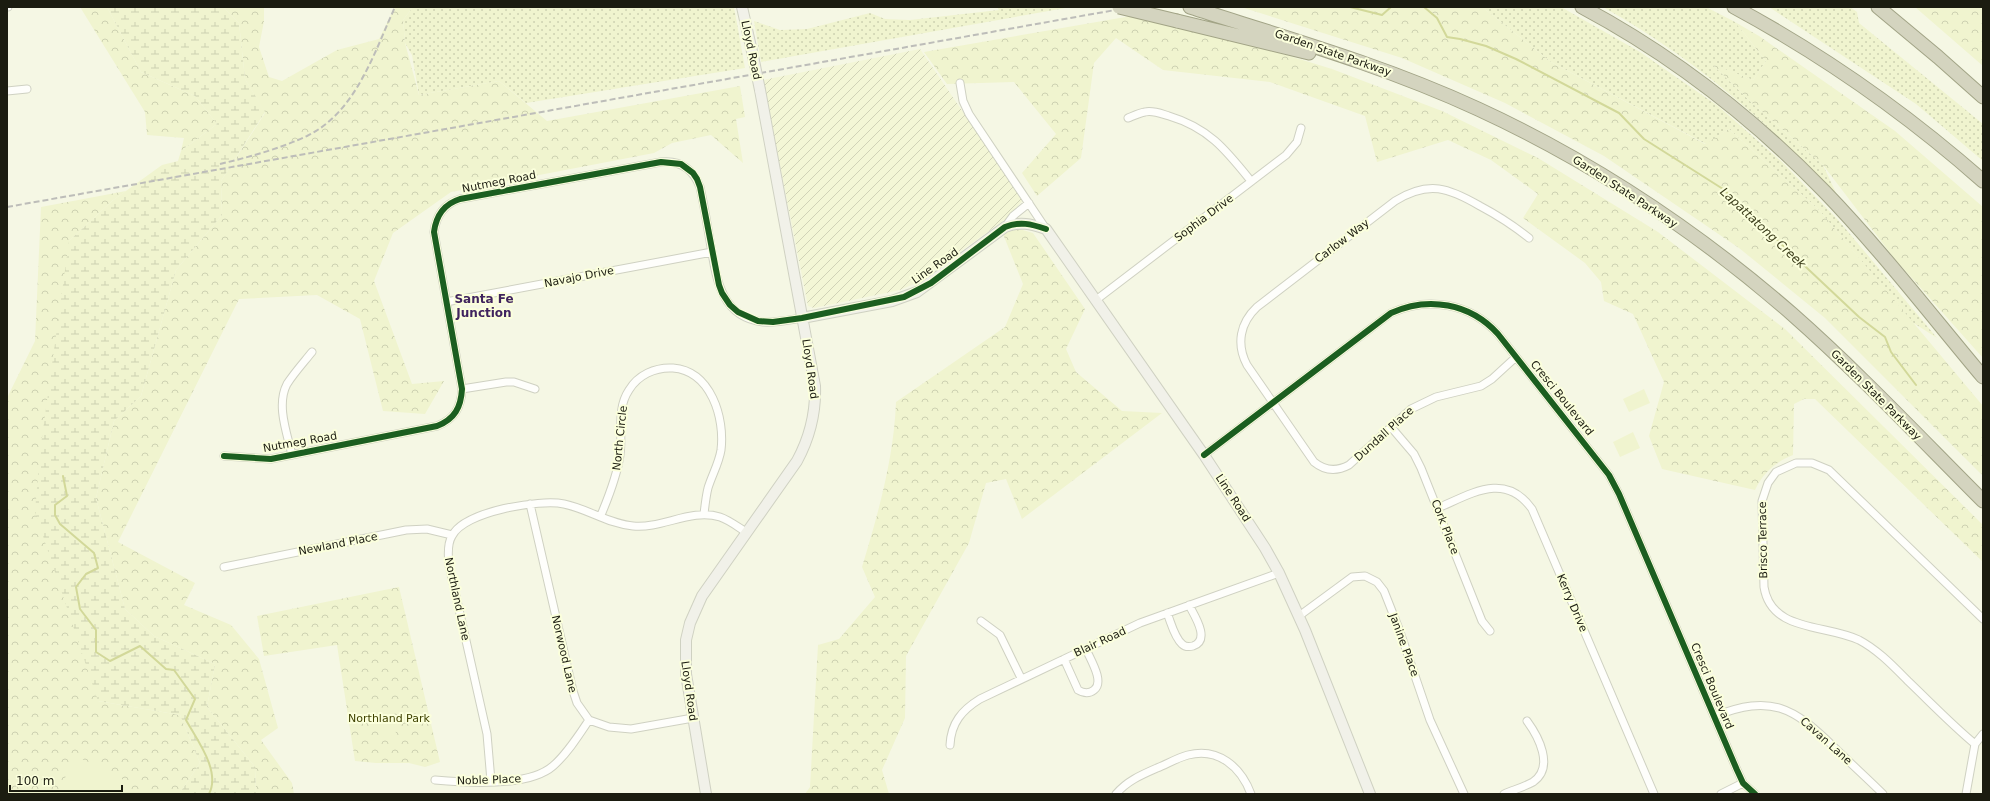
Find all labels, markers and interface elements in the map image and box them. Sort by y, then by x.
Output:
street label: Lloyd Road [738,19,764,81]
street label: Garden State Parkway [1273,27,1393,79]
street label: Garden State Parkway [1570,153,1680,231]
street label: Nutmeg Road [461,168,537,196]
water label: Lapattatong Creek [1717,185,1809,272]
street label: Sophia Drive [1172,192,1236,244]
street label: Carlow Way [1312,216,1372,266]
street label: Line Road [909,245,961,287]
street label: Navajo Drive [543,264,615,290]
district label: Santa Fe Junction [454,292,514,320]
street label: Lloyd Road [799,338,821,400]
street label: Garden State Parkway [1828,347,1924,443]
street label: Cresci Boulevard [1528,358,1596,438]
street label: Dundall Place [1352,404,1416,464]
street label: North Circle [610,405,630,471]
street label: Nutmeg Road [262,429,338,455]
street label: Line Road [1213,472,1253,524]
street label: Cork Place [1429,498,1462,557]
street label: Brisco Terrace [1756,501,1770,579]
street label: Newland Place [297,530,379,558]
street label: Northland Lane [442,556,472,642]
street label: Kerry Drive [1554,572,1590,634]
street label: Janine Place [1386,611,1422,679]
street label: Norwood Lane [549,614,579,694]
street label: Blair Road [1072,624,1128,660]
street label: Cresci Boulevard [1688,641,1736,731]
street label: Lloyd Road [678,660,700,722]
park label: Northland Park [348,712,431,725]
street label: Cavan Lane [1798,715,1855,768]
scale bar [10,767,122,793]
street label: Noble Place [457,772,522,788]
text: 100 m [16,774,54,788]

